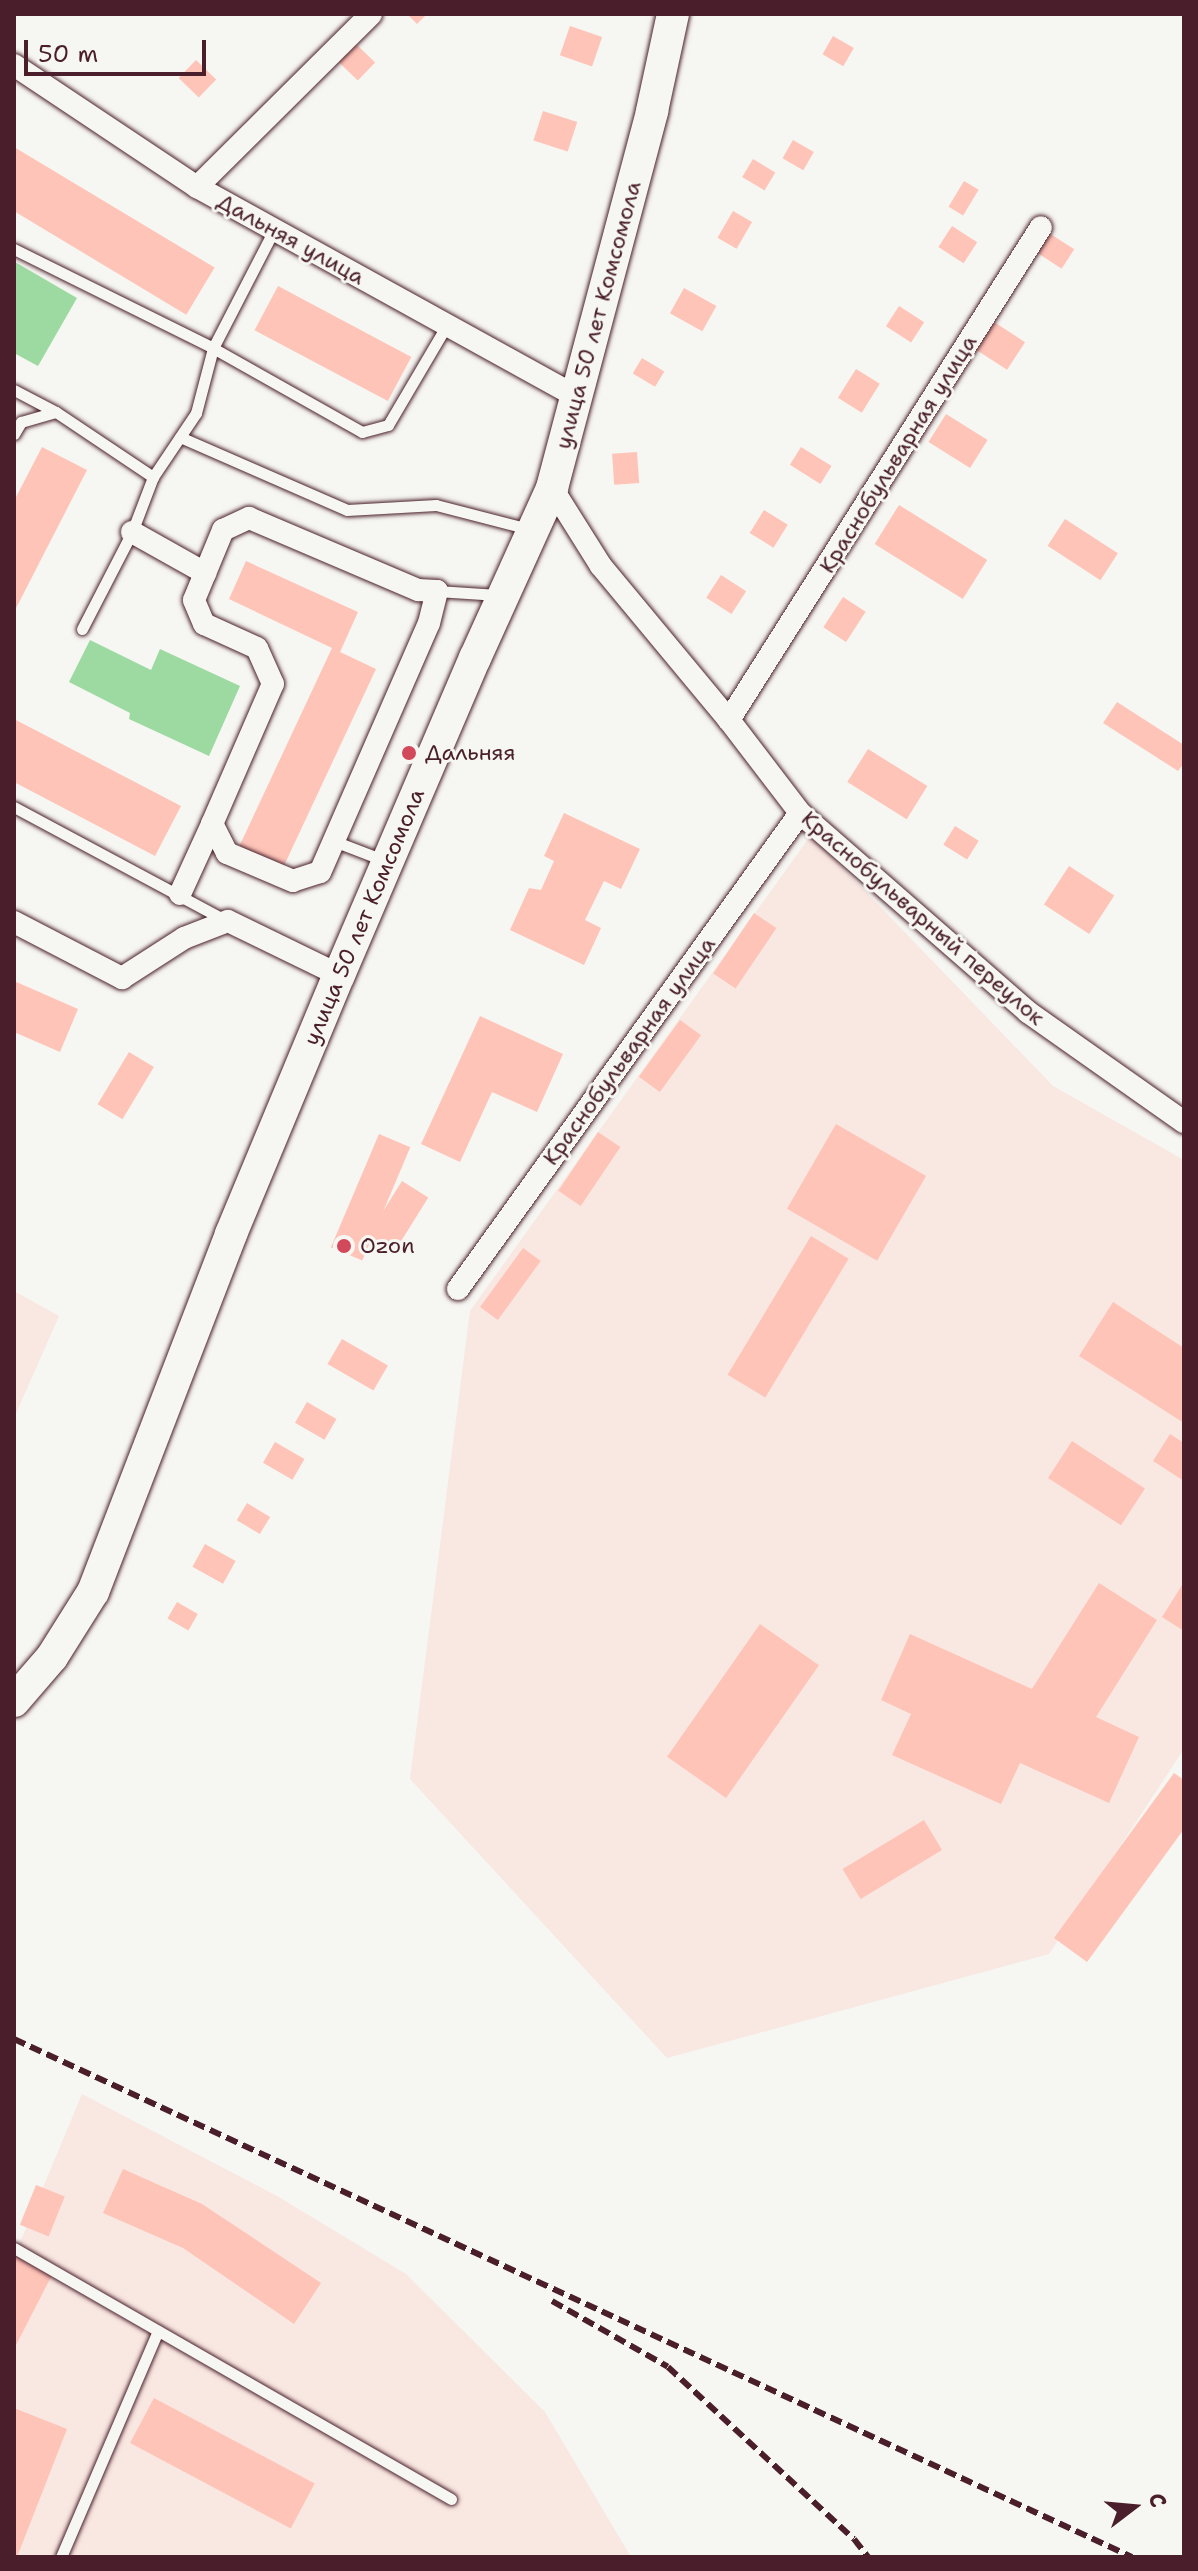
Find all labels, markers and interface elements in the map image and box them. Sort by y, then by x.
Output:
scale bar [28,24,210,74]
text: 50 m [38,38,98,70]
street label: улица 50 лет Комсомола [550,178,646,452]
street label: Дальняя улица [213,188,369,290]
street label: Краснобульварная улица [814,330,982,578]
place label: Дальняя [425,740,516,766]
marker: Дальняя [400,744,418,762]
street label: улица 50 лет Комсомола [298,785,430,1049]
street label: Краснобульварный переулок [796,805,1050,1031]
street label: Краснобульварная улица [537,932,721,1170]
place label: Ozon [360,1233,415,1259]
marker: Ozon [335,1237,353,1255]
north arrow [1094,2467,1174,2547]
text: С [1142,2490,1173,2511]

